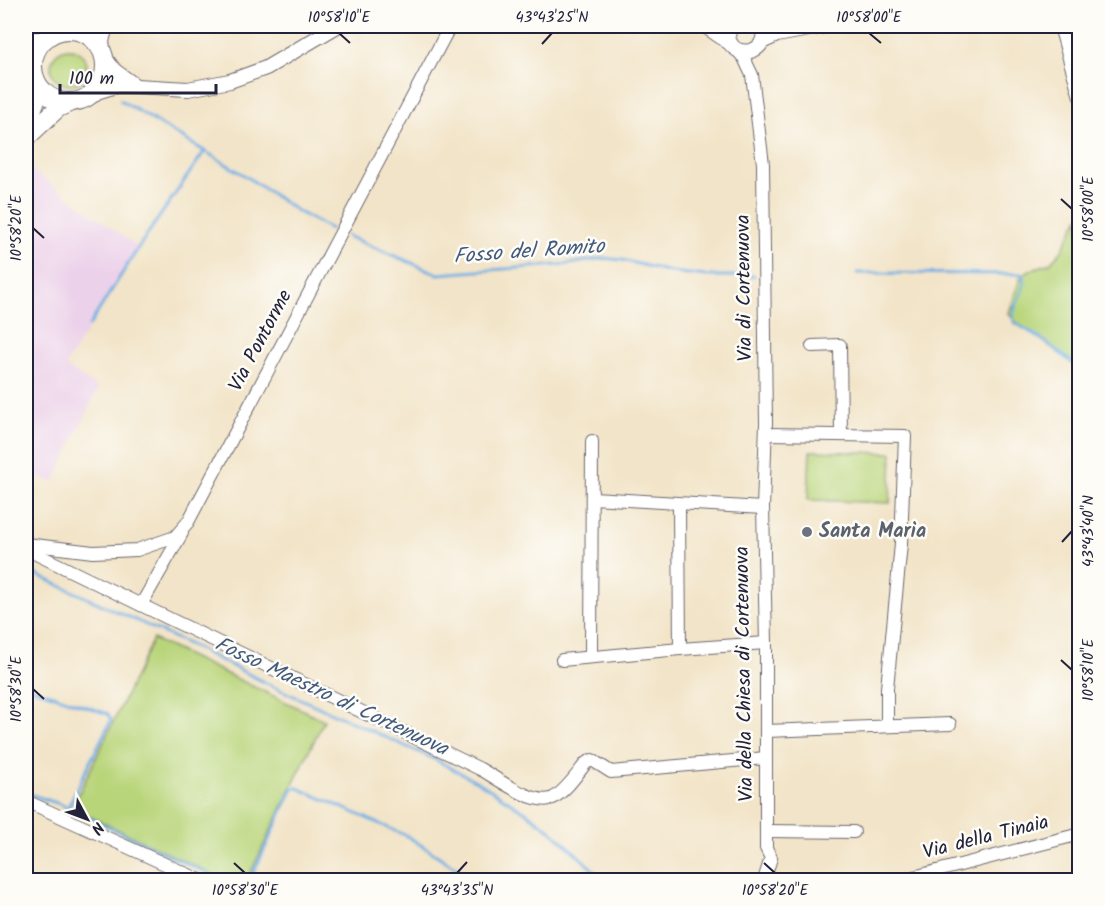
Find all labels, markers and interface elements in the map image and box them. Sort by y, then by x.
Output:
text: 10°58'10"E [308,6,371,30]
text: 43°43'25"N [516,6,588,30]
text: 10°58'00"E [836,6,903,30]
scale bar [60,57,216,95]
text: 100 m [69,65,114,94]
text: 10°58'00"E [1077,175,1101,242]
text: 10°58'20"E [5,194,29,261]
street label: Via di Cortenuova [728,214,762,362]
water label: Fosso del Romito [453,230,607,274]
street label: Via Pontorme [221,284,301,398]
text: 43°43'40"N [1077,495,1101,567]
place label: Santa Maria [819,516,926,548]
marker: Santa Maria [800,525,814,539]
street label: Via della Chiesa di Cortenuova [727,546,763,802]
water label: Fosso Maestro di Cortenuova [209,628,454,766]
text: 10°58'10"E [1077,638,1101,701]
text: 10°58'30"E [5,655,29,722]
north arrow [57,789,117,849]
street label: Via della Tinaia [920,807,1052,869]
text: N [84,816,110,840]
text: 10°58'30"E [212,879,279,903]
text: 43°43'35"N [421,879,493,903]
text: 10°58'20"E [742,879,809,903]

